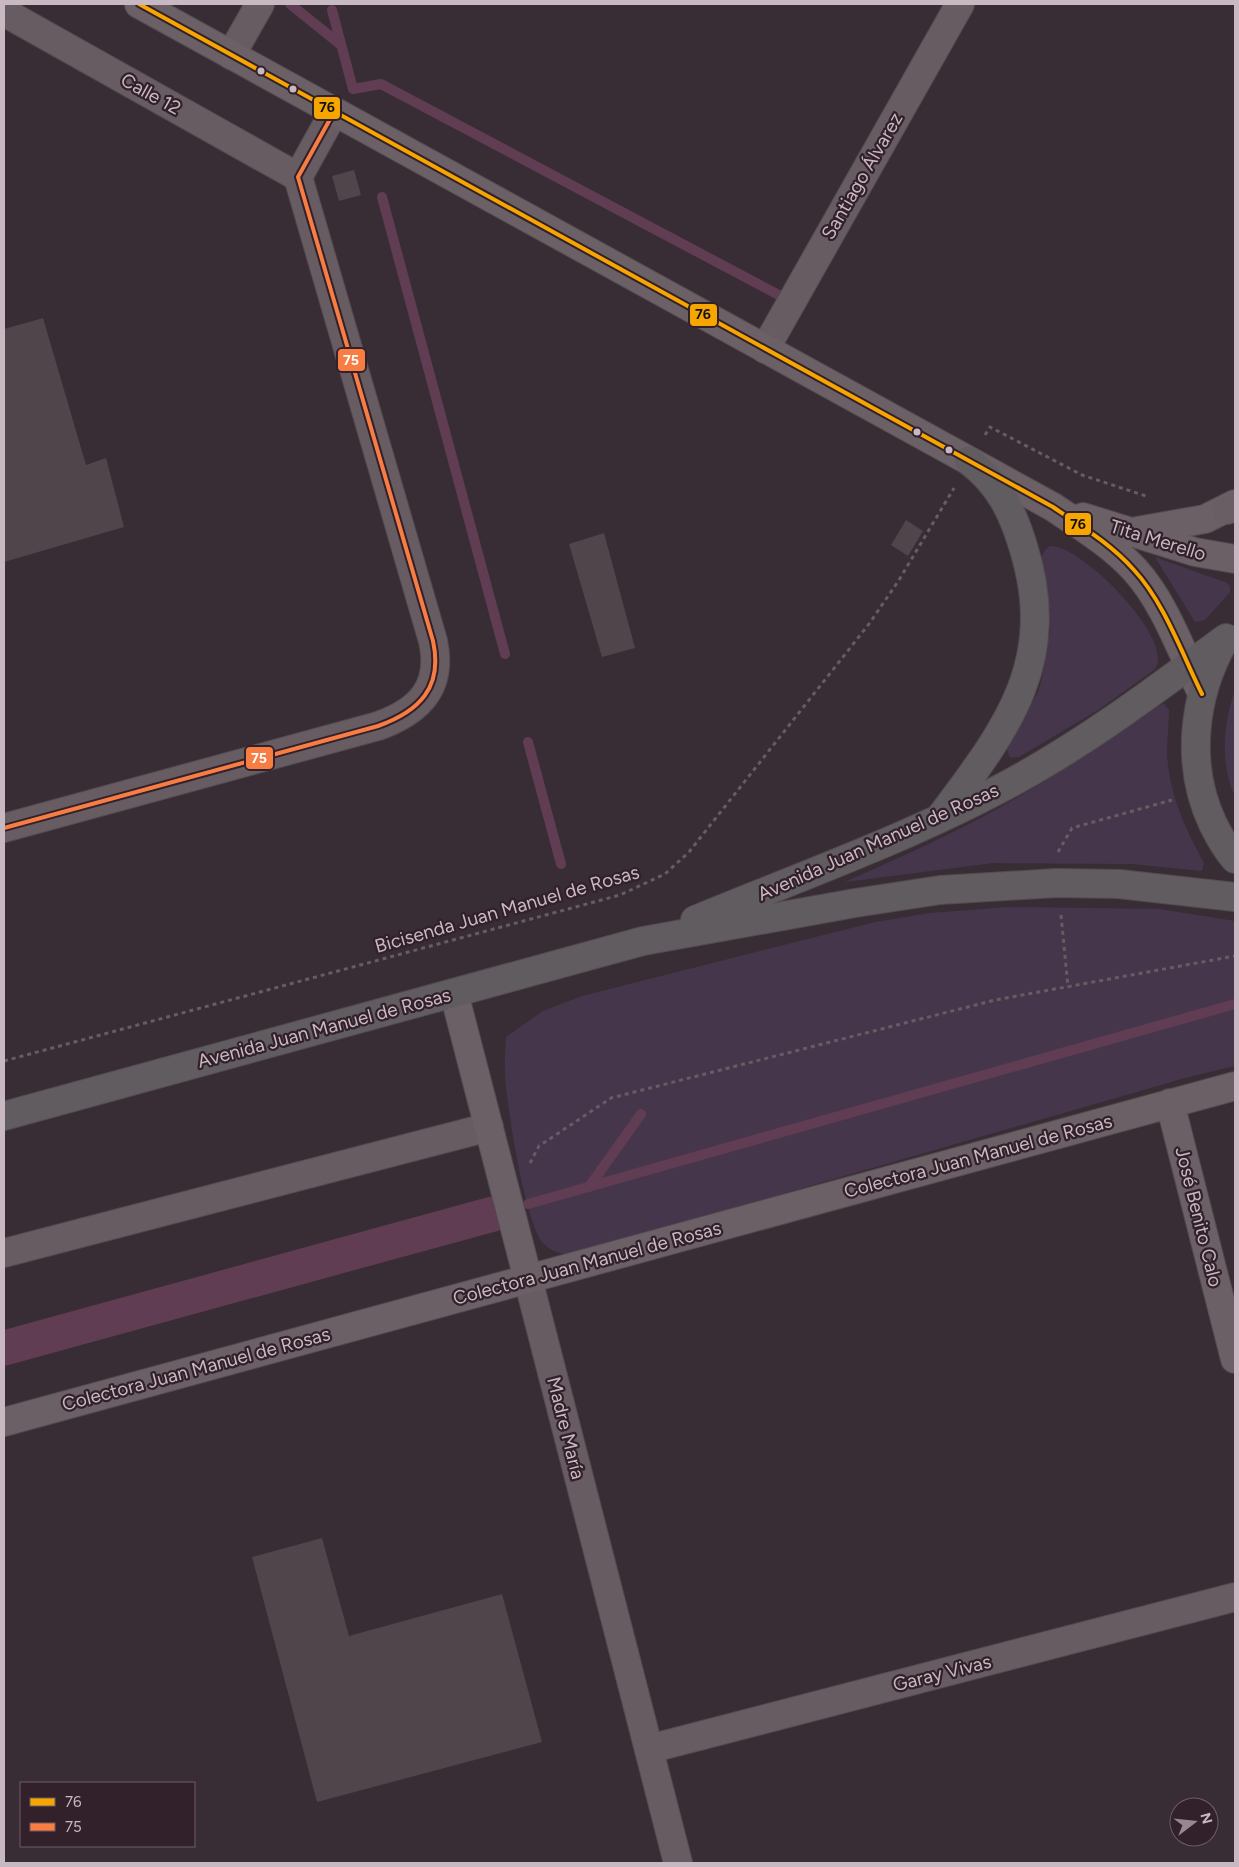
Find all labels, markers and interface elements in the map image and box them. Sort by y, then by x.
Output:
unlabelled marker [256,66,266,76]
street label: Calle 12 [117,68,185,120]
unlabelled marker [288,84,298,94]
line badge: 76 [313,96,341,120]
text: 76 [319,99,335,116]
street label: Santiago Álvarez [816,108,908,244]
line badge: 76 [689,303,718,327]
text: 76 [695,306,711,323]
line badge: 75 [337,348,366,372]
text: 75 [343,352,359,369]
unlabelled marker [912,427,922,437]
unlabelled marker [944,445,954,455]
line badge: 76 [1064,512,1092,536]
street label: Tita Merello [1107,515,1209,565]
text: 76 [1070,516,1086,533]
line badge: 75 [245,746,274,770]
text: 75 [251,750,267,767]
street label: Avenida Juan Manuel de Rosas [754,778,1002,906]
street label: Bicisenda Juan Manuel de Rosas [372,860,642,958]
street label: Avenida Juan Manuel de Rosas [195,983,453,1073]
street label: Colectora Juan Manuel de Rosas [841,1109,1115,1203]
street label: José Benito Calo [1171,1145,1227,1289]
street label: Colectora Juan Manuel de Rosas [450,1216,724,1310]
street label: Colectora Juan Manuel de Rosas [59,1322,333,1416]
street label: Madre María [542,1374,590,1482]
street label: Garay Vivas [890,1650,994,1696]
legend [20,1782,195,1847]
text: 76 [65,1793,82,1811]
north arrow [1169,1797,1219,1847]
text: N [1196,1811,1216,1826]
text: 75 [65,1818,82,1836]

